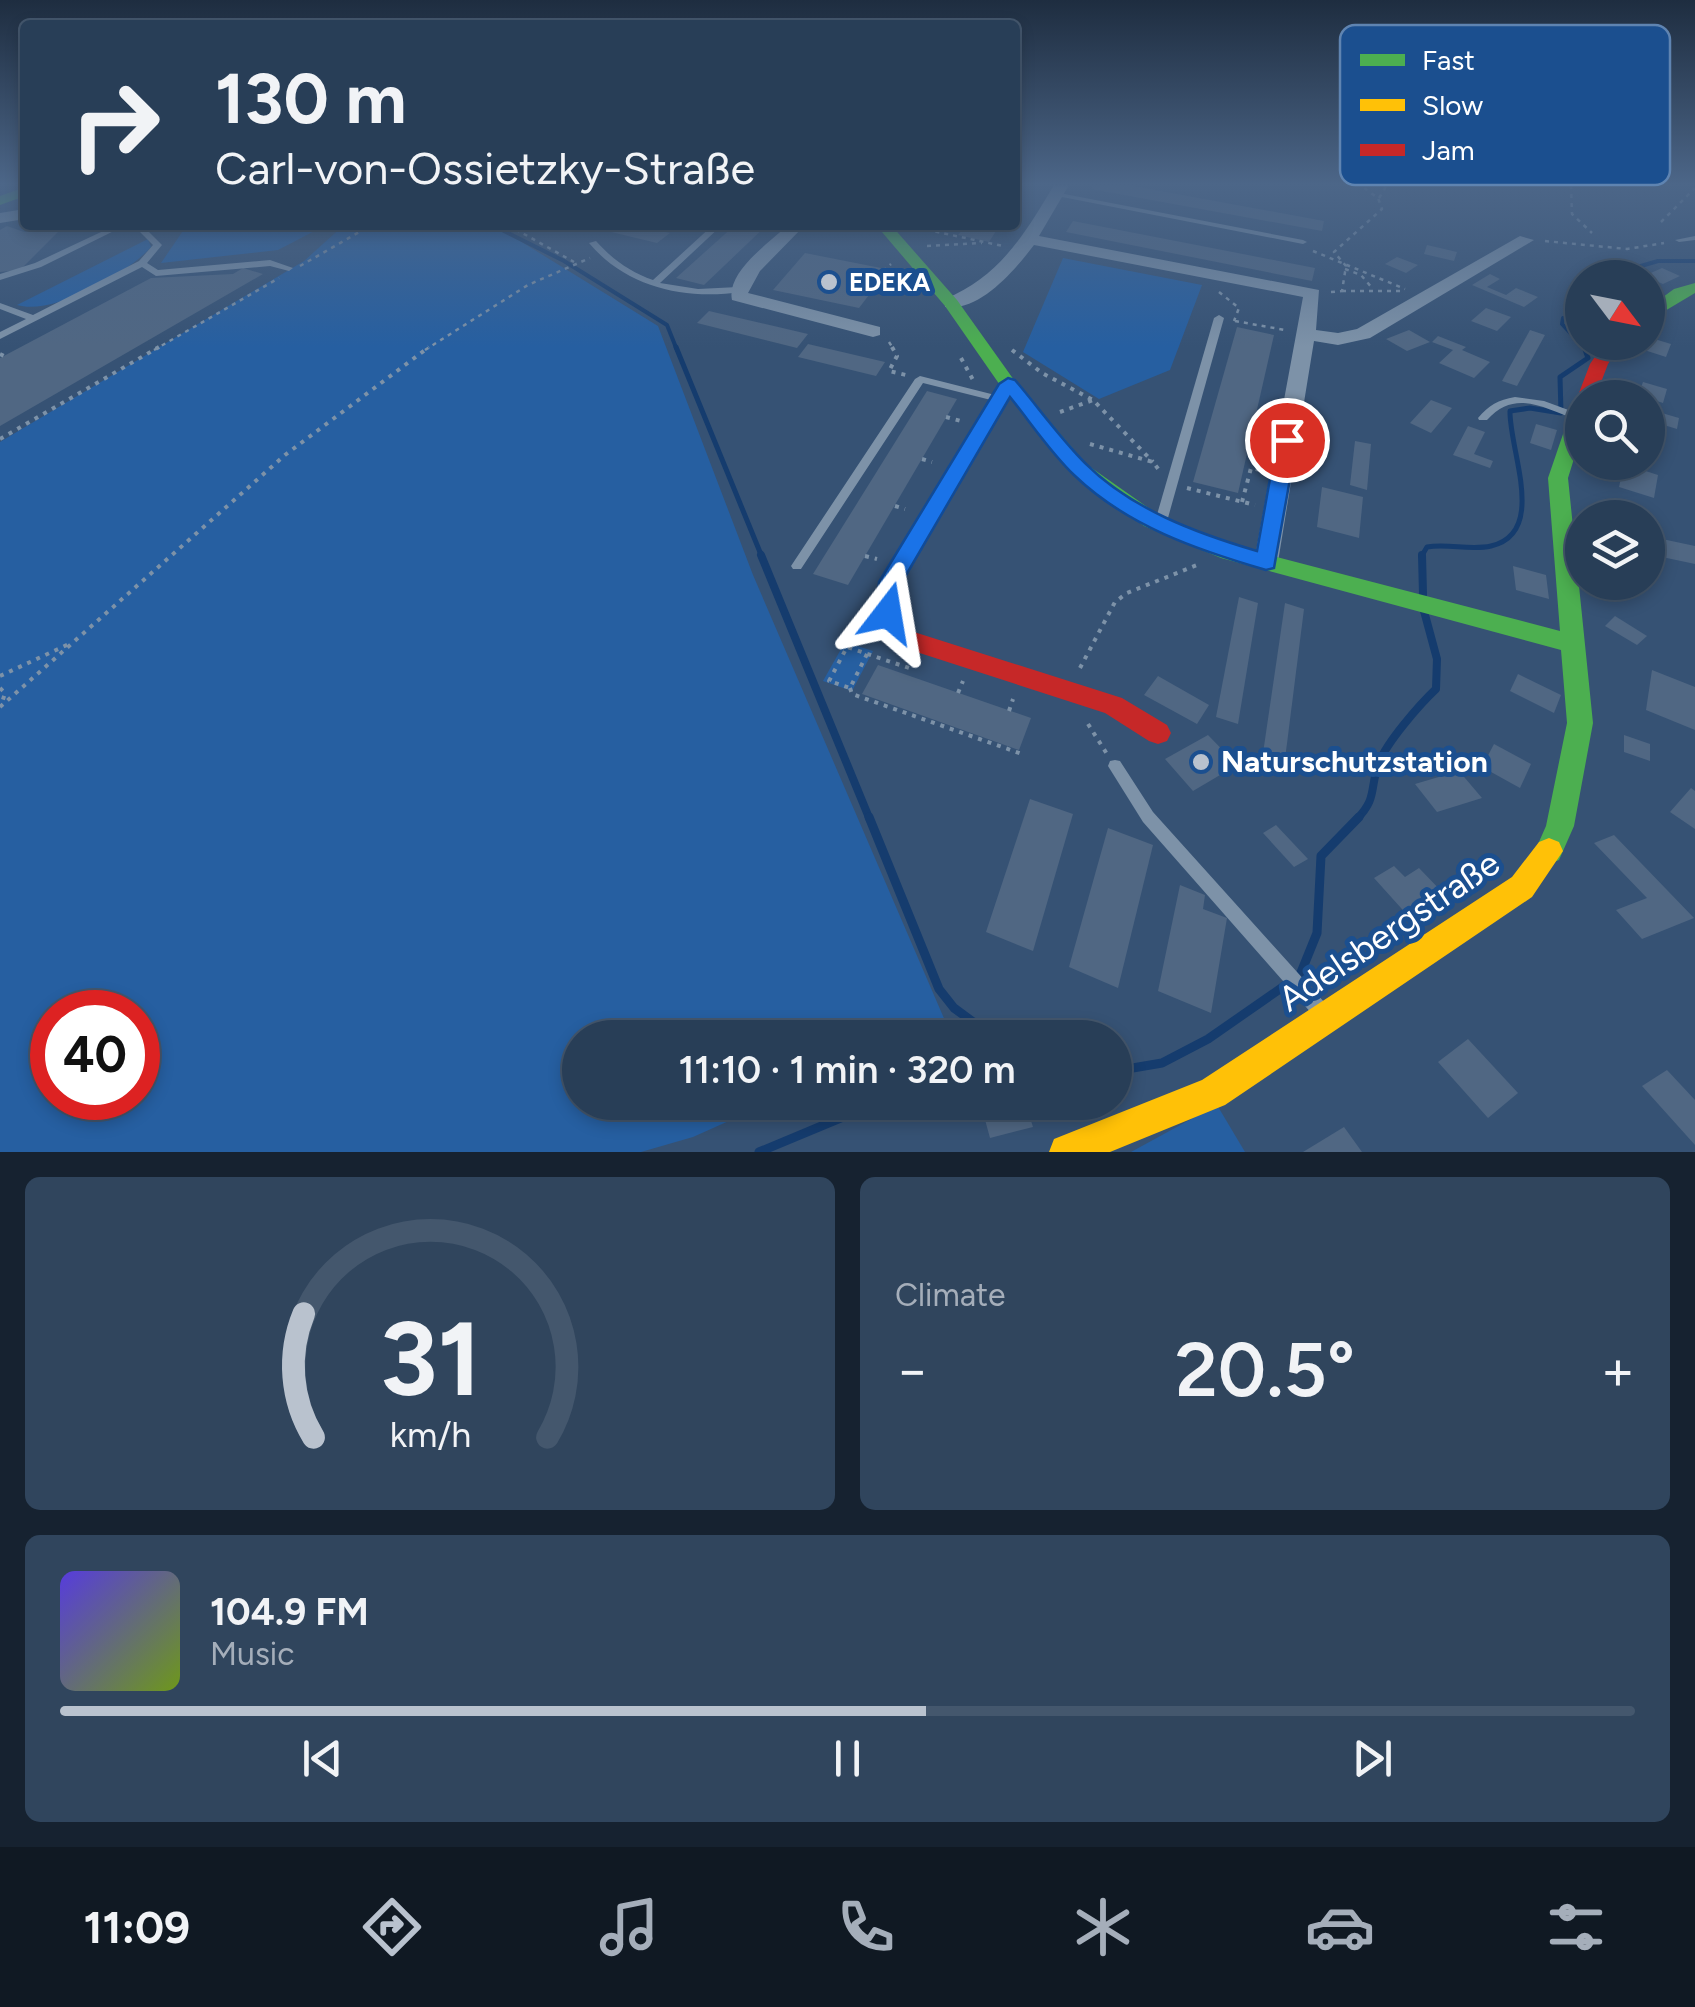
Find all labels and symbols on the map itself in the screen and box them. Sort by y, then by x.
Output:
legend [1340,25,1670,185]
text: Fast [1422,43,1475,77]
text: Slow [1422,88,1483,122]
text: Jam [1422,133,1475,167]
north arrow [1565,260,1665,360]
place label: EDEKA [849,267,931,297]
marker: EDEKA [818,271,840,293]
pin [1245,398,1330,483]
position arrow [836,561,940,665]
place label: Naturschutzstation [1221,743,1488,780]
marker: Naturschutzstation [1190,751,1212,773]
street label: Adelsbergstraße [1271,842,1507,1020]
speed limit sign: 40 [30,990,160,1120]

